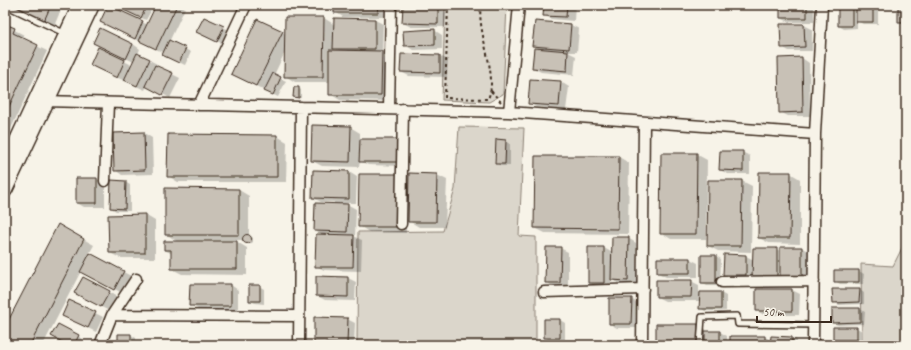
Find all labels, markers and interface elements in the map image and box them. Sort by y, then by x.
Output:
scale bar [757,298,831,324]
text: 50 m [763,304,785,320]

